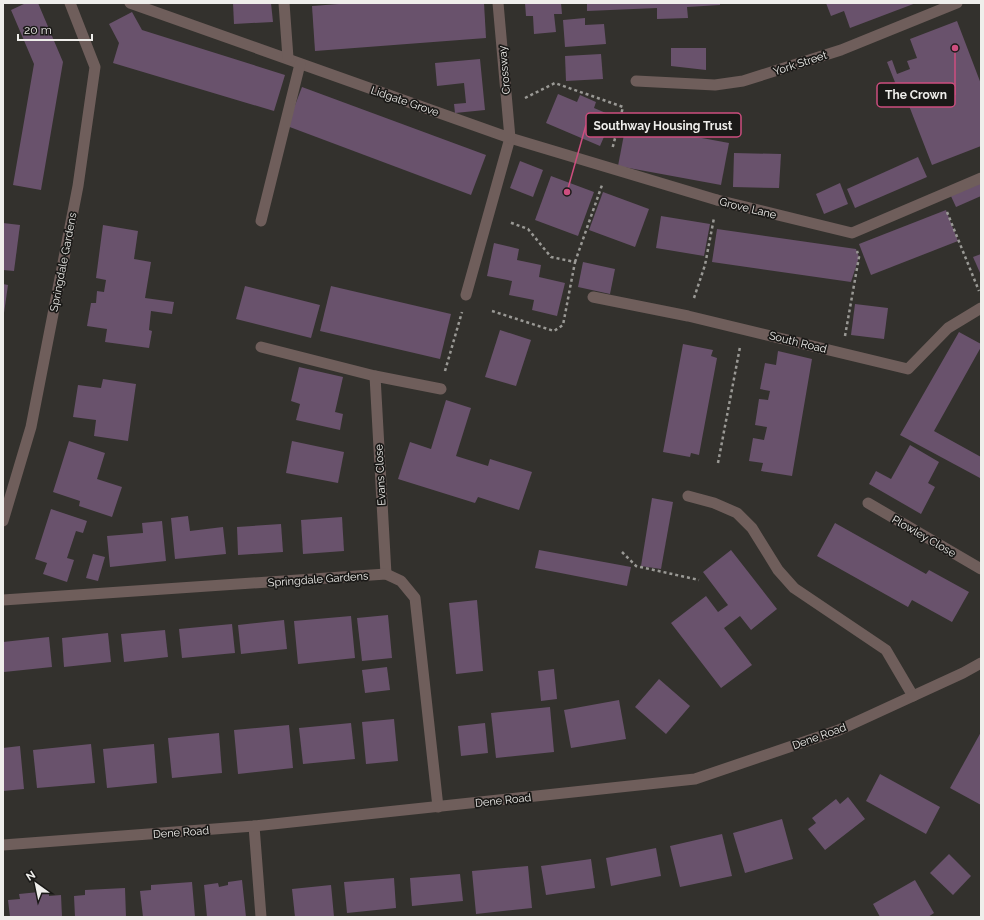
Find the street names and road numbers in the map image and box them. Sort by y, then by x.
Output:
street label: Crossway [496,45,513,95]
street label: York Street [772,49,829,78]
street label: Lidgate Grove [369,84,441,119]
street label: Grove Lane [718,195,778,222]
street label: Springdale Gardens [48,211,79,313]
street label: South Road [768,329,828,356]
street label: Evans Close [372,443,389,506]
street label: Plowley Close [889,513,959,560]
street label: Springdale Gardens [267,570,369,589]
street label: Dene Road [790,721,848,752]
street label: Dene Road [474,791,532,810]
street label: Dene Road [152,824,210,841]

